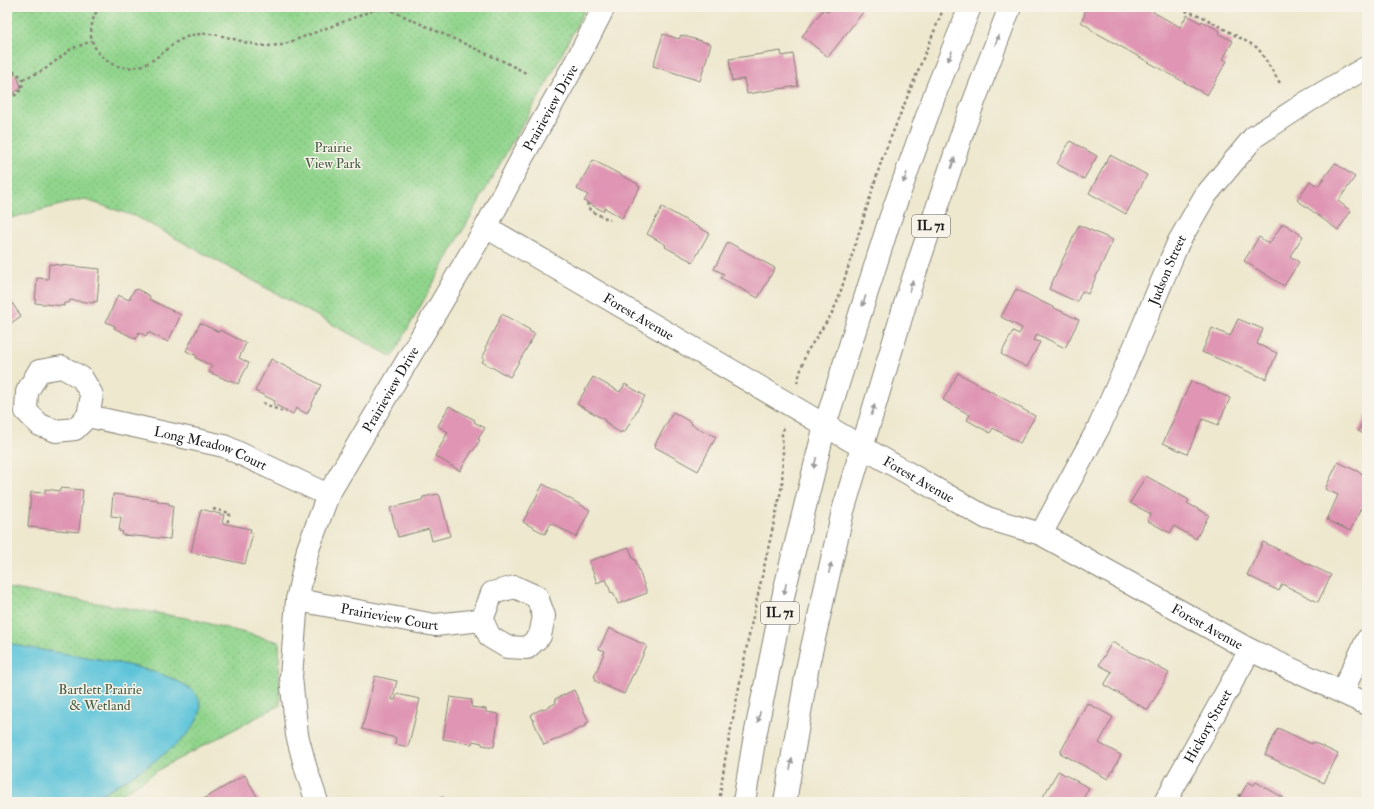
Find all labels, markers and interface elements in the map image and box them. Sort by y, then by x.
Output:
one-way arrow [995,34,1001,46]
one-way arrow [947,51,953,63]
street label: Prairieview Drive [519,61,581,154]
park label: Prairie View Park [305,139,361,172]
one-way arrow [950,156,956,168]
one-way arrow [901,172,907,184]
road number: IL 71 [912,215,950,237]
street label: Judson Street [1144,231,1190,309]
one-way arrow [908,279,914,291]
street label: Forest Avenue [600,289,677,344]
one-way arrow [861,296,867,308]
street label: Prairieview Drive [358,343,422,435]
one-way arrow [870,404,876,416]
street label: Long Meadow Court [152,422,270,474]
street label: Forest Avenue [880,452,958,506]
one-way arrow [812,457,818,469]
one-way arrow [828,561,834,574]
one-way arrow [781,583,787,595]
street label: Prairieview Court [339,600,439,634]
street label: Forest Avenue [1169,600,1246,653]
road number: IL 71 [761,602,799,624]
park label: Bartlett Prairie & Wetland [58,681,142,714]
street label: Hickory Street [1180,686,1235,766]
one-way arrow [755,710,761,723]
one-way arrow [789,757,795,770]

